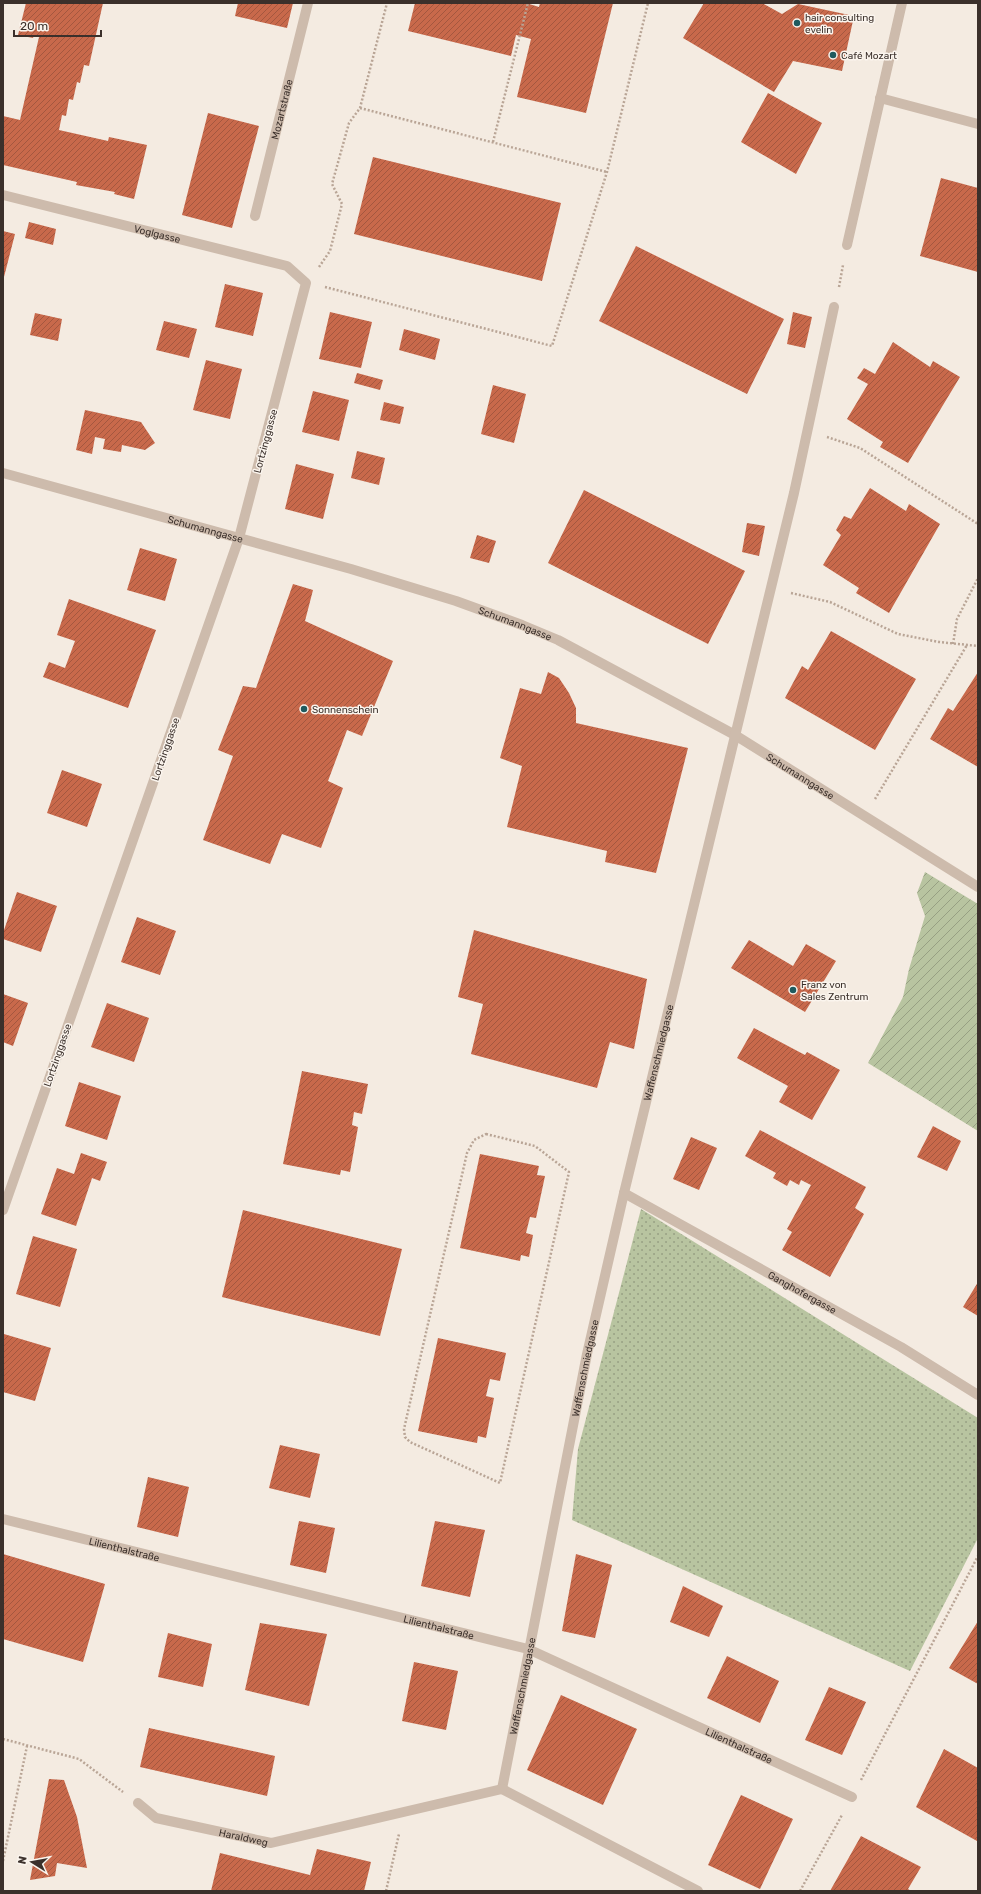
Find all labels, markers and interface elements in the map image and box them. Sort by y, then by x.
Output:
scale bar [14,12,101,38]
place label: hair consulting evelin [805,12,874,36]
marker: hair consulting evelin [792,18,802,28]
text: 20 m [20,19,48,33]
marker: Café Mozart [828,50,838,60]
place label: Café Mozart [841,50,897,62]
street label: Mozartstraße [269,78,296,141]
street label: Voglgasse [132,223,182,246]
street label: Lortzinggasse [252,408,280,475]
street label: Schumanngasse [166,514,245,546]
street label: Schumanngasse [476,605,554,644]
marker: Sonnenschein [299,704,309,714]
place label: Sonnenschein [312,704,379,716]
street label: Lortzinggasse [150,716,182,782]
street label: Schumanngasse [764,751,836,803]
place label: Franz von Sales Zentrum [801,979,868,1003]
marker: Franz von Sales Zentrum [788,985,798,995]
street label: Waffenschmiedgasse [642,1003,677,1102]
street label: Lortzinggasse [42,1022,74,1088]
street label: Ganghofergasse [765,1269,839,1317]
street label: Waffenschmiedgasse [570,1318,602,1418]
street label: Lilienthalstraße [88,1536,161,1565]
street label: Lilienthalstraße [402,1613,475,1642]
street label: Waffenschmiedgasse [508,1636,539,1736]
street label: Lilienthalstraße [703,1726,774,1767]
street label: Haraldweg [218,1827,269,1849]
north arrow [12,1842,52,1882]
text: N [16,1855,30,1865]

